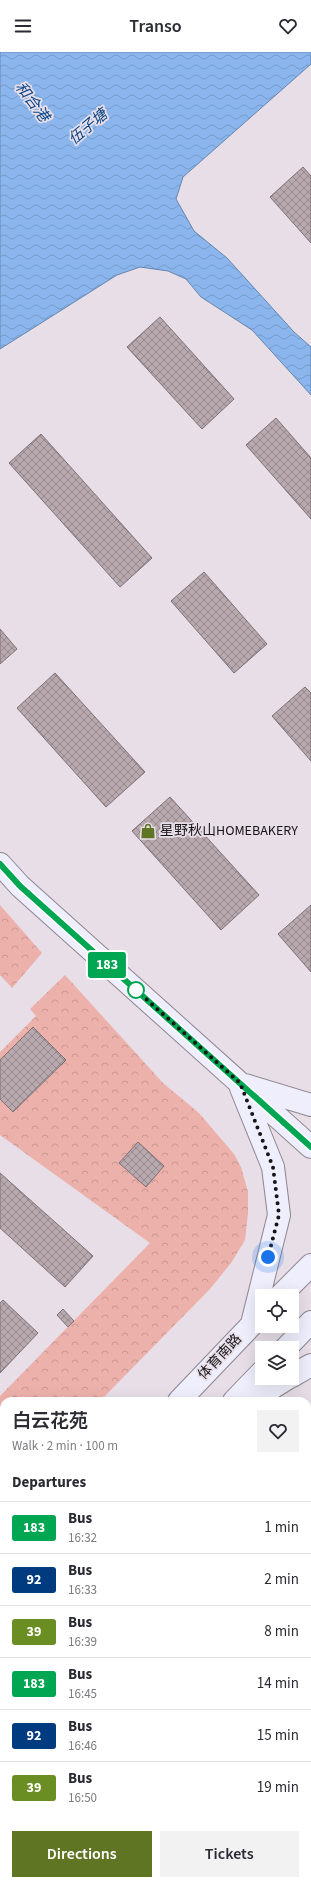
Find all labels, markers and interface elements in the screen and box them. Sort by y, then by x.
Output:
text: Transo [129,14,182,39]
icon: menu [12,15,34,37]
icon: heart [277,15,299,37]
water label: 和合港 [10,78,55,128]
water label: 伍子塘 [64,103,114,150]
place label: 星野秋山HOMEBAKERY [160,821,298,841]
shop icon: 星野秋山HOMEBAKERY [139,822,157,840]
line badge: 183 [84,952,130,978]
text: 183 [96,955,118,975]
unlabelled marker [127,981,145,999]
your location [258,1247,278,1267]
map controls [255,1289,299,1385]
button: locate [255,1289,299,1333]
street label: 体育南路 [194,1330,246,1384]
button: layers [255,1341,299,1385]
text: 白云花苑 [12,1408,88,1435]
button: heart [257,1410,299,1452]
text: Walk · 2 min · 100 m [12,1437,118,1455]
text: Departures [12,1472,86,1493]
text: Bus [68,1508,92,1529]
text: 1 min [264,1517,299,1538]
text: 183 [23,1518,45,1538]
text: 16:32 [68,1529,97,1547]
text: Bus [68,1560,92,1581]
text: 2 min [264,1569,299,1590]
text: 92 [27,1570,41,1590]
text: 16:33 [68,1581,97,1599]
text: Bus [68,1612,92,1633]
text: 8 min [264,1621,299,1642]
text: 39 [27,1622,41,1642]
text: 16:39 [68,1633,97,1651]
text: Bus [68,1664,92,1685]
text: 14 min [257,1673,299,1694]
text: 183 [23,1674,45,1694]
text: 16:45 [68,1685,97,1703]
text: Bus [68,1716,92,1737]
text: 15 min [257,1725,299,1746]
text: 92 [27,1726,41,1746]
text: 16:46 [68,1737,97,1755]
text: Bus [68,1768,92,1789]
text: 19 min [257,1777,299,1798]
text: 39 [27,1778,41,1798]
text: 16:50 [68,1789,97,1807]
button: Directions [12,1831,152,1877]
button: Tickets [160,1831,299,1877]

